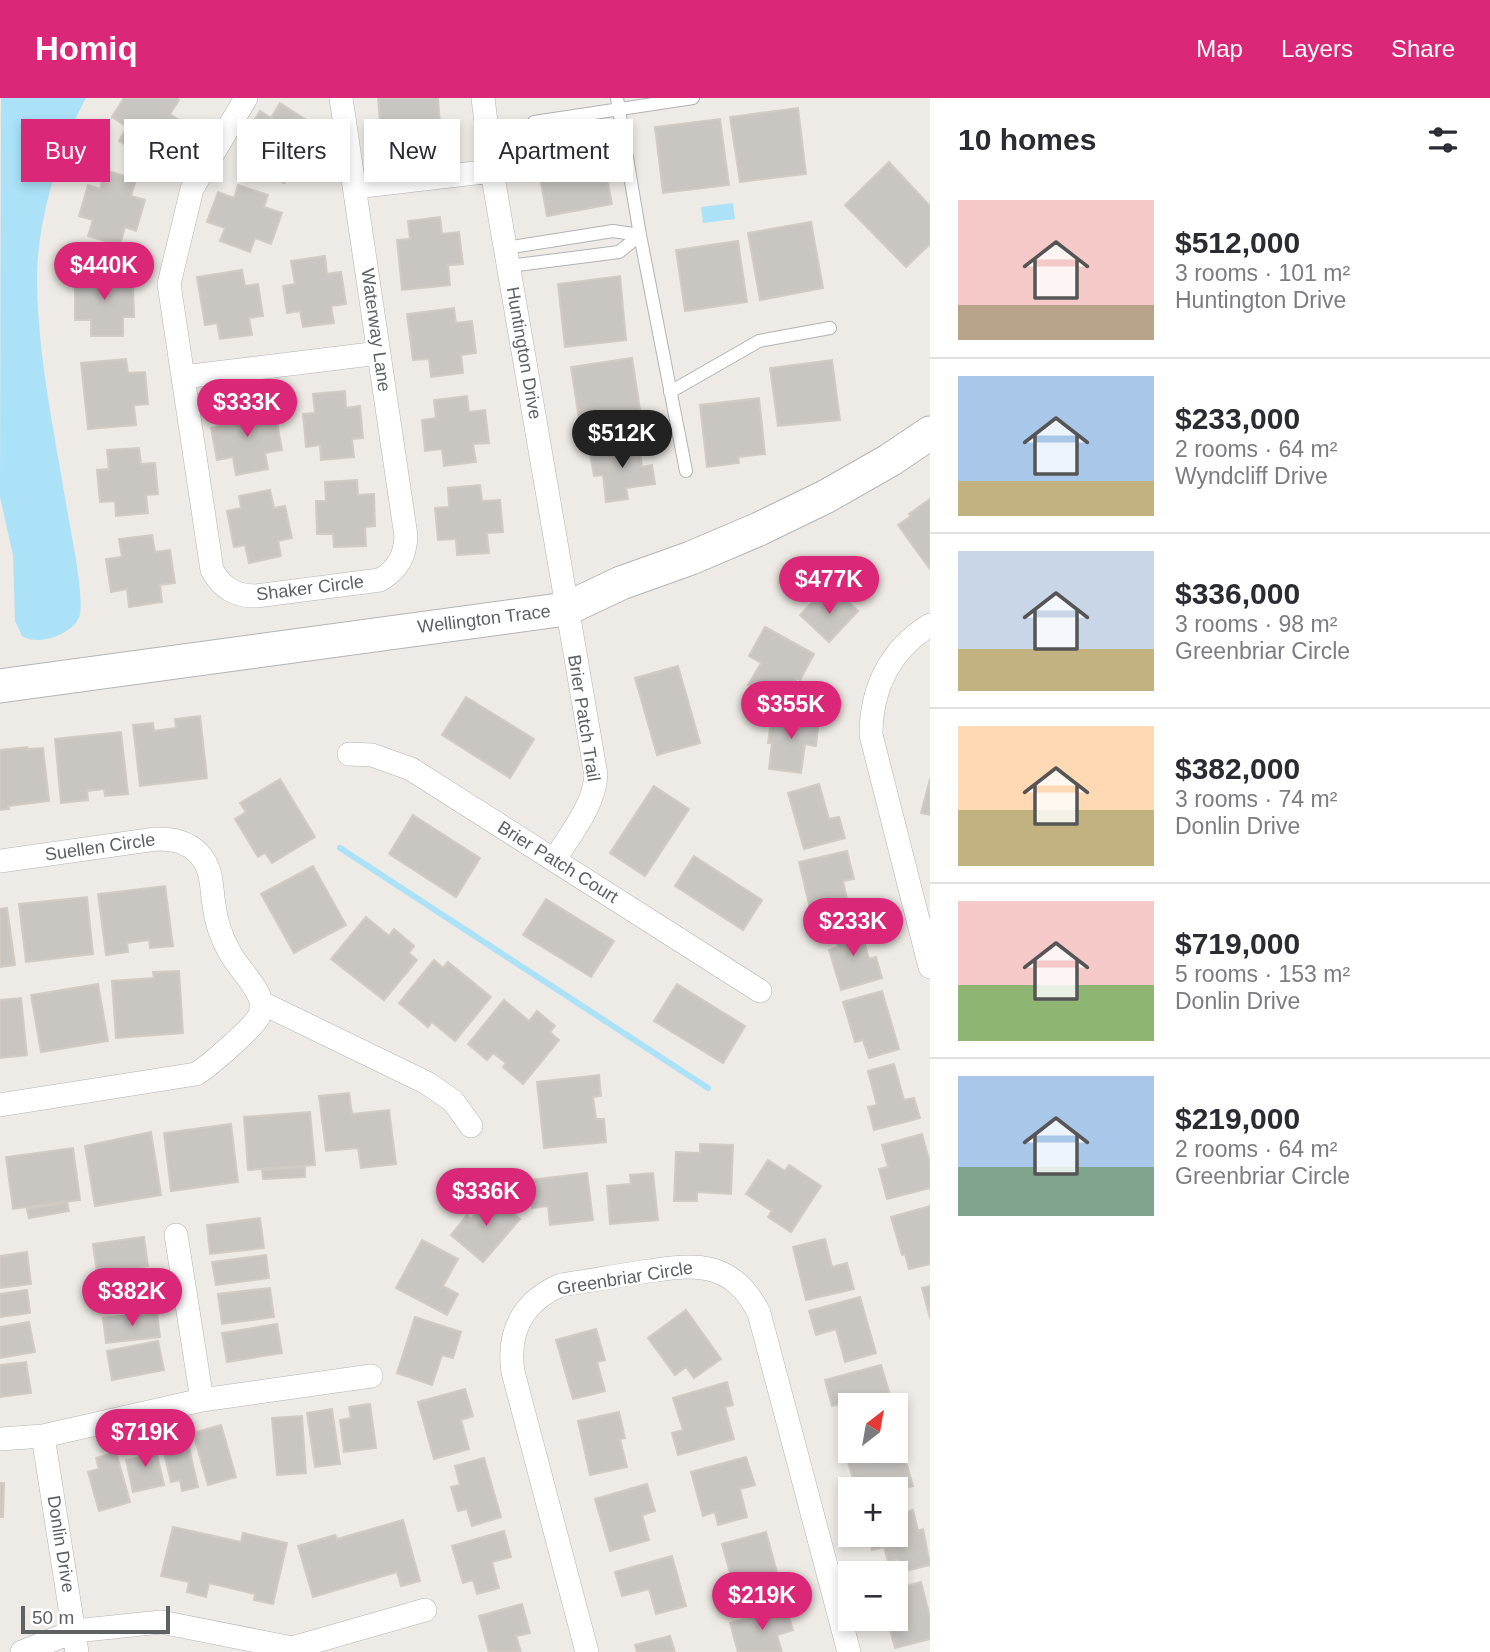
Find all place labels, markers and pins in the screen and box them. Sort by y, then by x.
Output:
pin: $440K [55,242,153,302]
pin: $333K [198,380,296,439]
pin: $512K [573,410,671,470]
pin: $477K [780,556,878,616]
pin: $355K [742,682,840,741]
pin: $233K [804,898,902,958]
pin: $336K [437,1168,535,1228]
pin: $382K [83,1268,181,1328]
pin: $719K [96,1410,194,1469]
pin: $219K [713,1572,811,1632]

